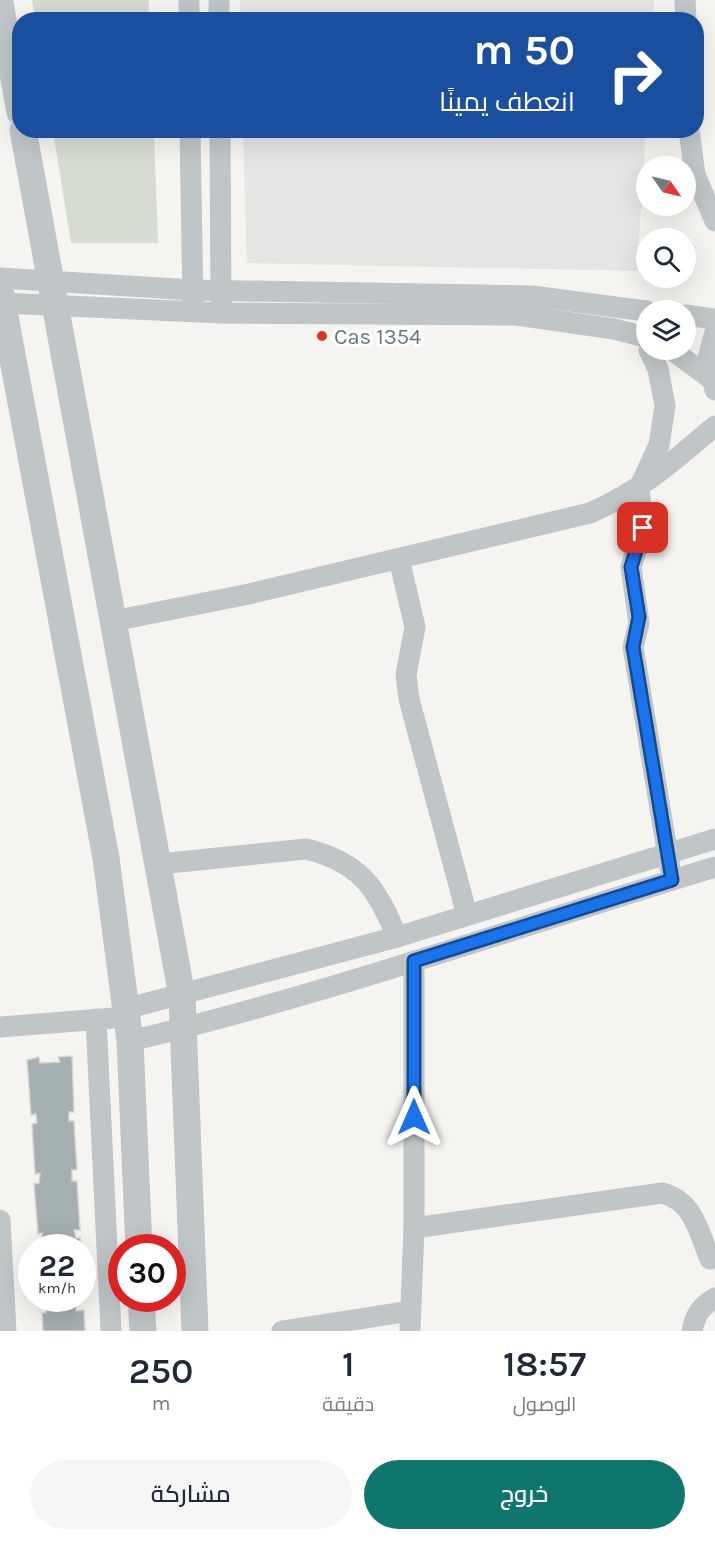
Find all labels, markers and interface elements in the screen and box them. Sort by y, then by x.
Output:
text: 50 m [473,25,575,75]
icon: right [596,36,674,114]
text: انعطف يمينًا [439,86,575,118]
north arrow [636,156,696,216]
map controls [636,156,696,360]
button: search [636,228,696,288]
button: layers [636,300,696,360]
place label: Cas 1354 [334,324,421,350]
marker: Cas 1354 [315,329,329,343]
pin [617,502,668,553]
icon: arrive [626,511,659,544]
position arrow [382,1085,446,1149]
speed limit sign: 30 [108,1234,186,1312]
text: 22 [39,1248,75,1284]
text: km/h [38,1279,76,1297]
text: 1 [342,1343,355,1385]
text: 18:57 [503,1343,586,1385]
text: 250 [129,1350,193,1392]
text: m [152,1392,170,1415]
text: دقيقة [322,1393,374,1416]
text: الوصول [513,1393,576,1416]
button: مشاركة [30,1460,352,1529]
button: خروج [364,1460,685,1529]

